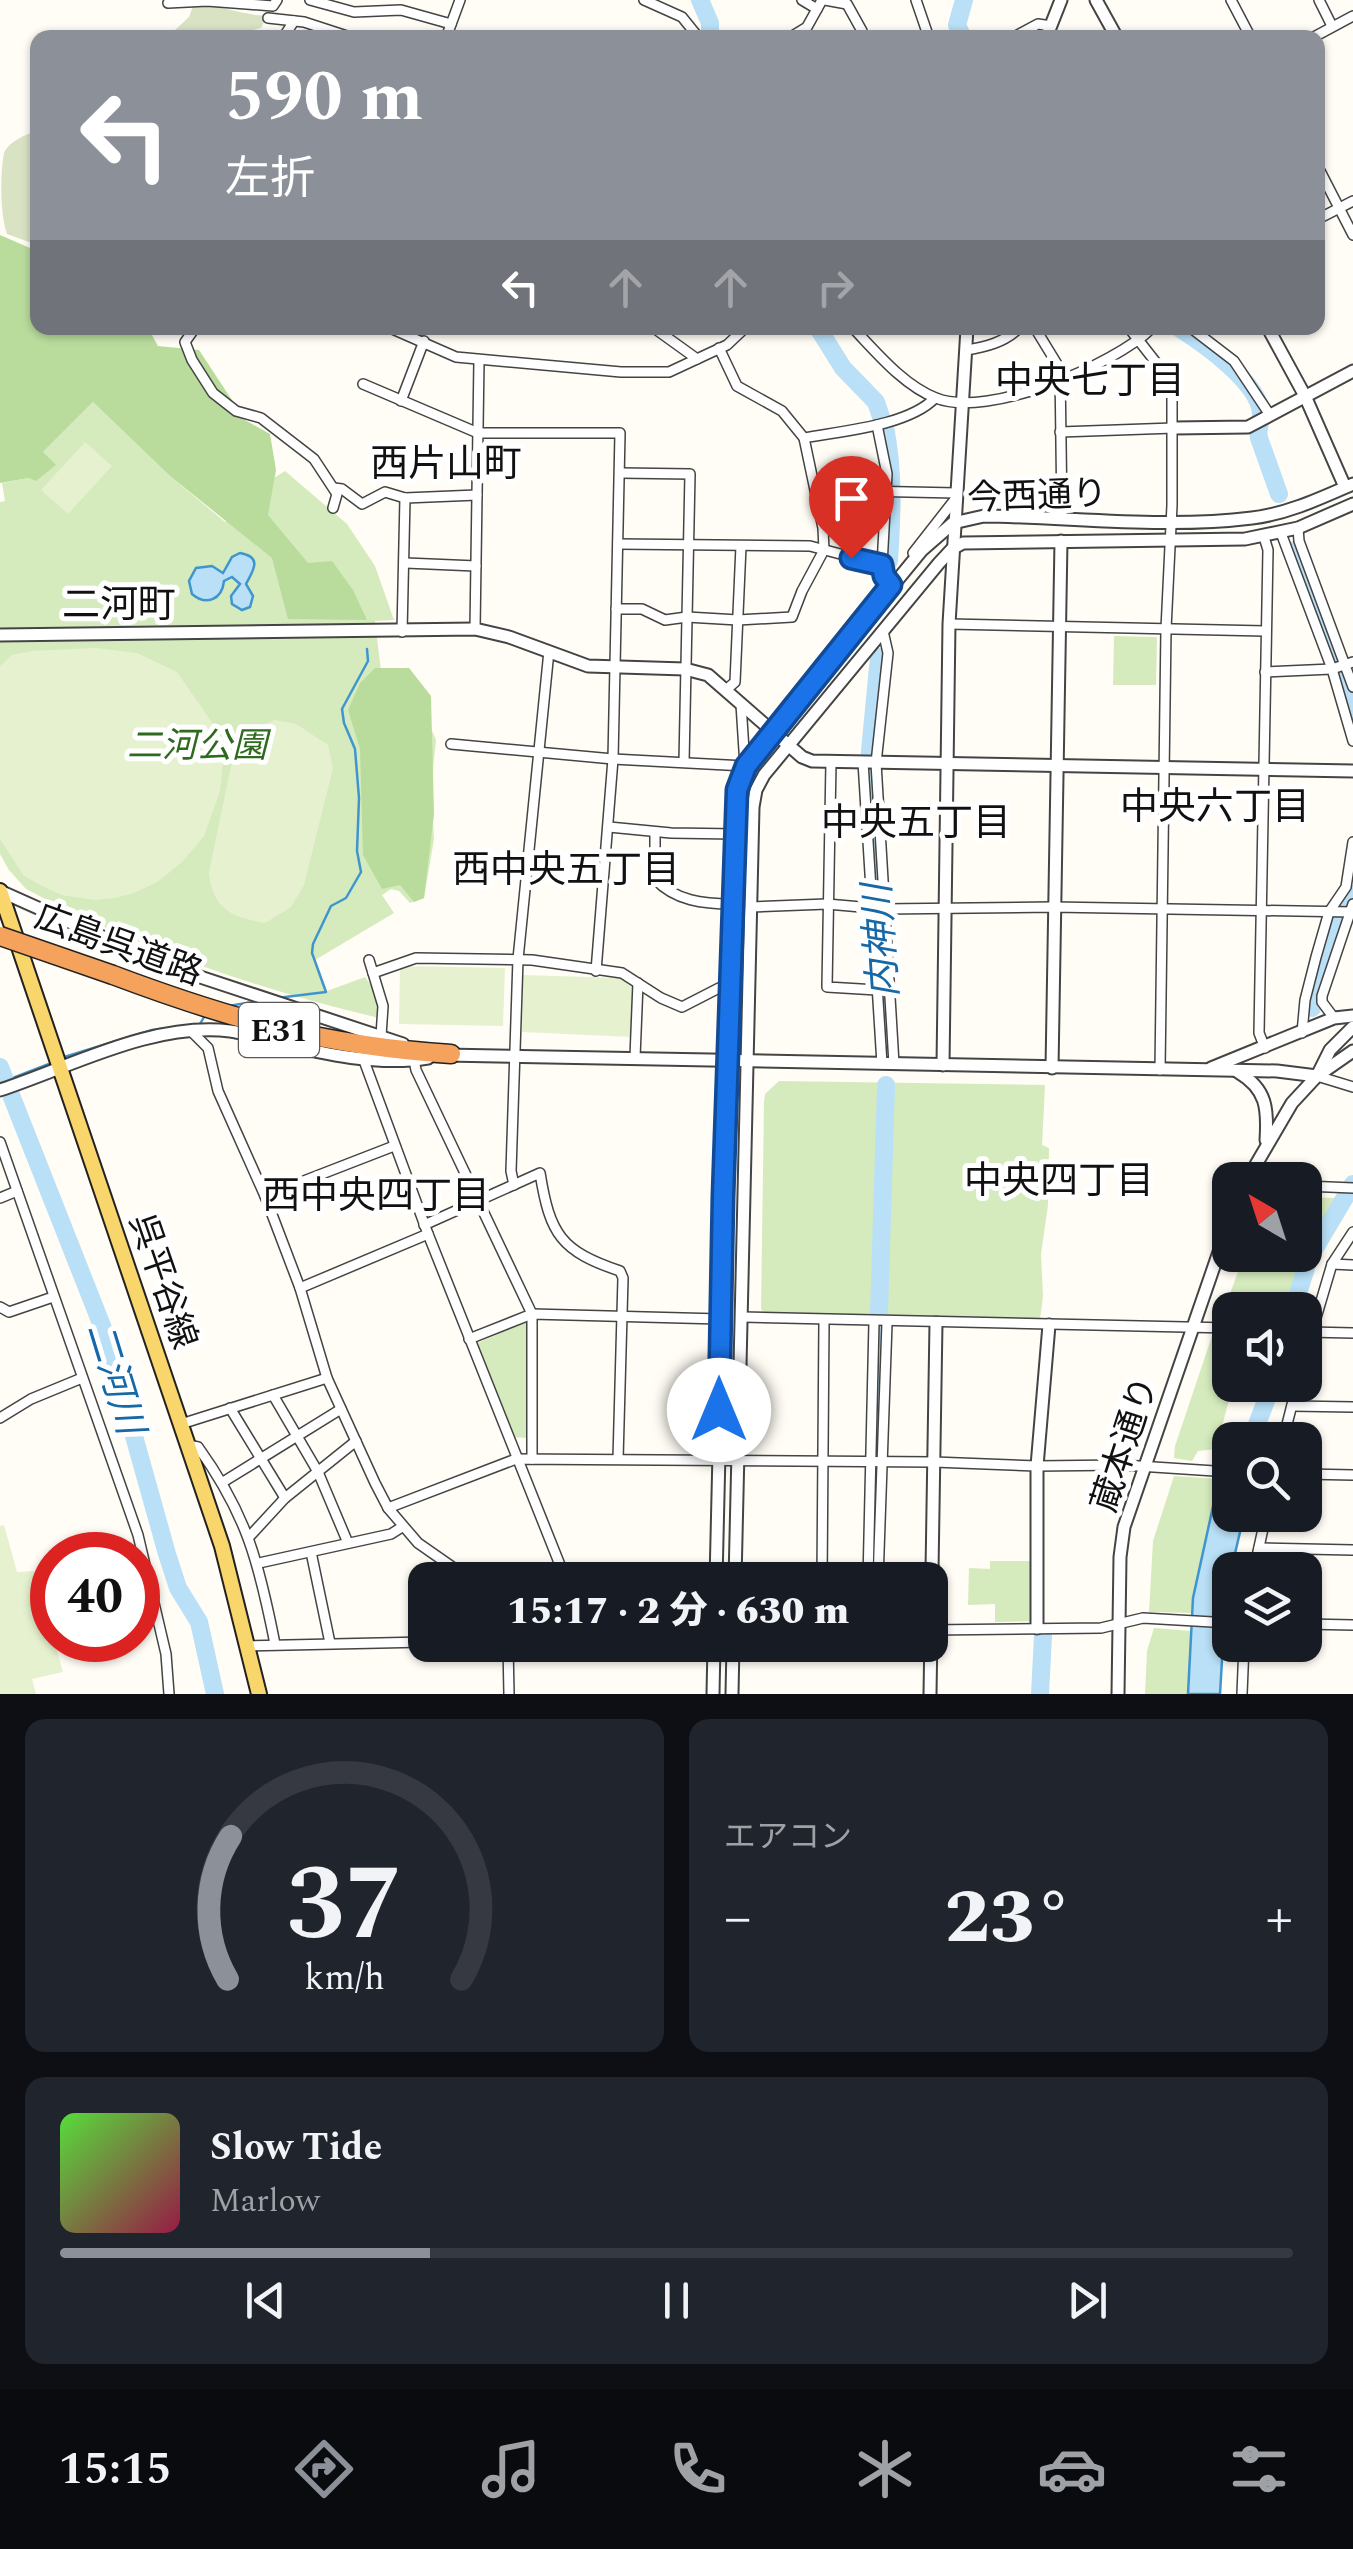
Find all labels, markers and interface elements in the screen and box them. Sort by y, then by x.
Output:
text: 590 m [225,45,423,151]
icon: left [60,70,190,200]
text: 左折 [225,145,315,214]
icon: left [493,260,548,315]
icon: ahead [598,260,653,315]
icon: ahead [703,260,758,315]
icon: right [808,260,863,315]
district label: 中央七丁目 [995,353,1185,411]
district label: 西片山町 [370,436,522,494]
pin [809,456,894,559]
street label: 今西通り [966,468,1108,525]
icon: arrive [824,471,879,526]
district label: 二河町 [62,577,176,635]
park label: 二河公園 [127,720,272,773]
district label: 中央六丁目 [1120,779,1310,837]
district label: 中央五丁目 [821,795,1011,853]
district label: 西中央五丁目 [452,842,680,900]
water label: 内神川 [849,878,915,1000]
street label: 広島呉道路 [27,891,210,1000]
road number: E31 [239,1003,319,1057]
district label: 中央四丁目 [964,1153,1154,1211]
north arrow [1212,1162,1322,1272]
map controls [1212,1162,1322,1662]
district label: 西中央四丁目 [262,1168,490,1226]
street label: 呉平谷線 [115,1207,210,1356]
button: sound [1212,1292,1322,1402]
water label: 二河川 [70,1316,160,1445]
position arrow [667,1358,771,1462]
street label: 蔵本通り [1079,1370,1172,1519]
button: search [1212,1422,1322,1532]
speed limit sign: 40 [30,1532,160,1662]
button: layers [1212,1552,1322,1662]
text: 15:17 · 2 分 · 630 m [507,1583,849,1641]
text: エアコン [724,1813,852,1862]
text: 37 [286,1827,403,1985]
text: 23° [945,1862,1072,1976]
text: − [724,1877,752,1960]
text: + [1265,1877,1293,1960]
text: km/h [304,1951,385,2006]
text: Slow Tide [210,2119,382,2177]
text: Marlow [210,2177,320,2226]
icon: previous [238,2273,293,2328]
icon: pause [649,2273,704,2328]
icon: next [1060,2273,1115,2328]
icon: directions [289,2434,359,2504]
icon: music [476,2434,546,2504]
icon: phone [663,2434,733,2504]
icon: climate [850,2434,920,2504]
icon: car [1037,2434,1107,2504]
icon: filters [1224,2434,1294,2504]
text: 15:15 [59,2435,172,2504]

